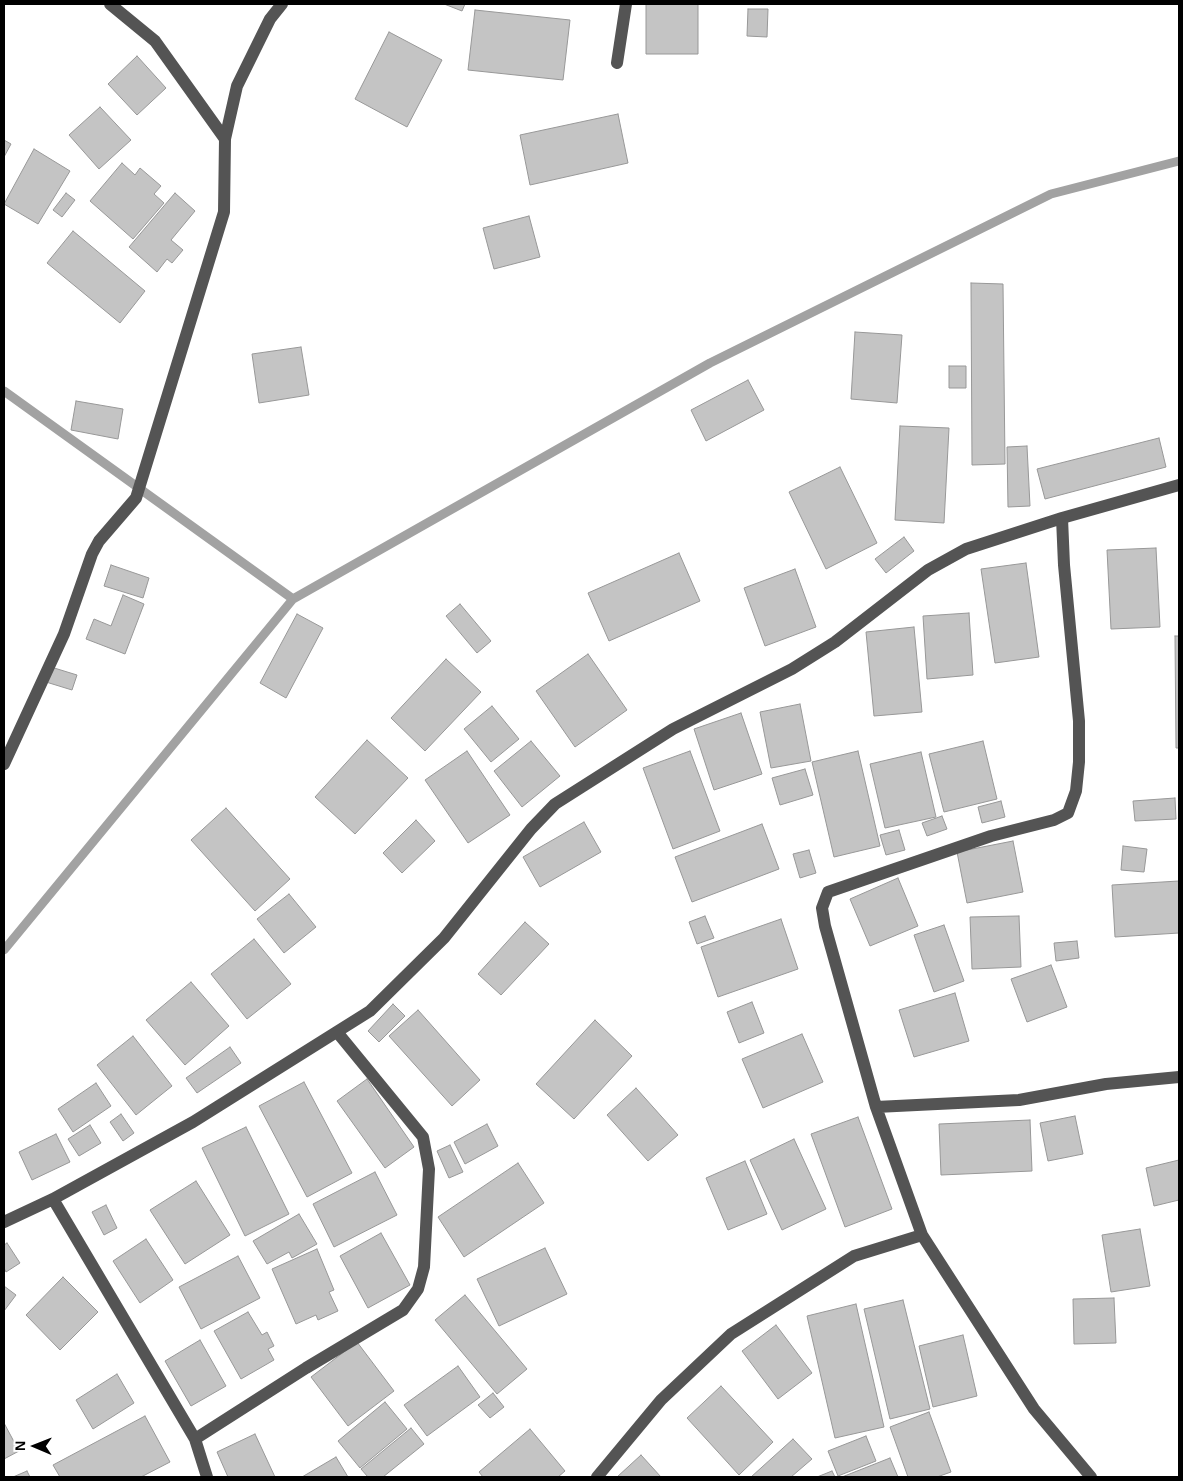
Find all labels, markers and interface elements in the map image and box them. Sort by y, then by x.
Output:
north arrow [10,1421,60,1471]
text: N [12,1441,28,1451]

